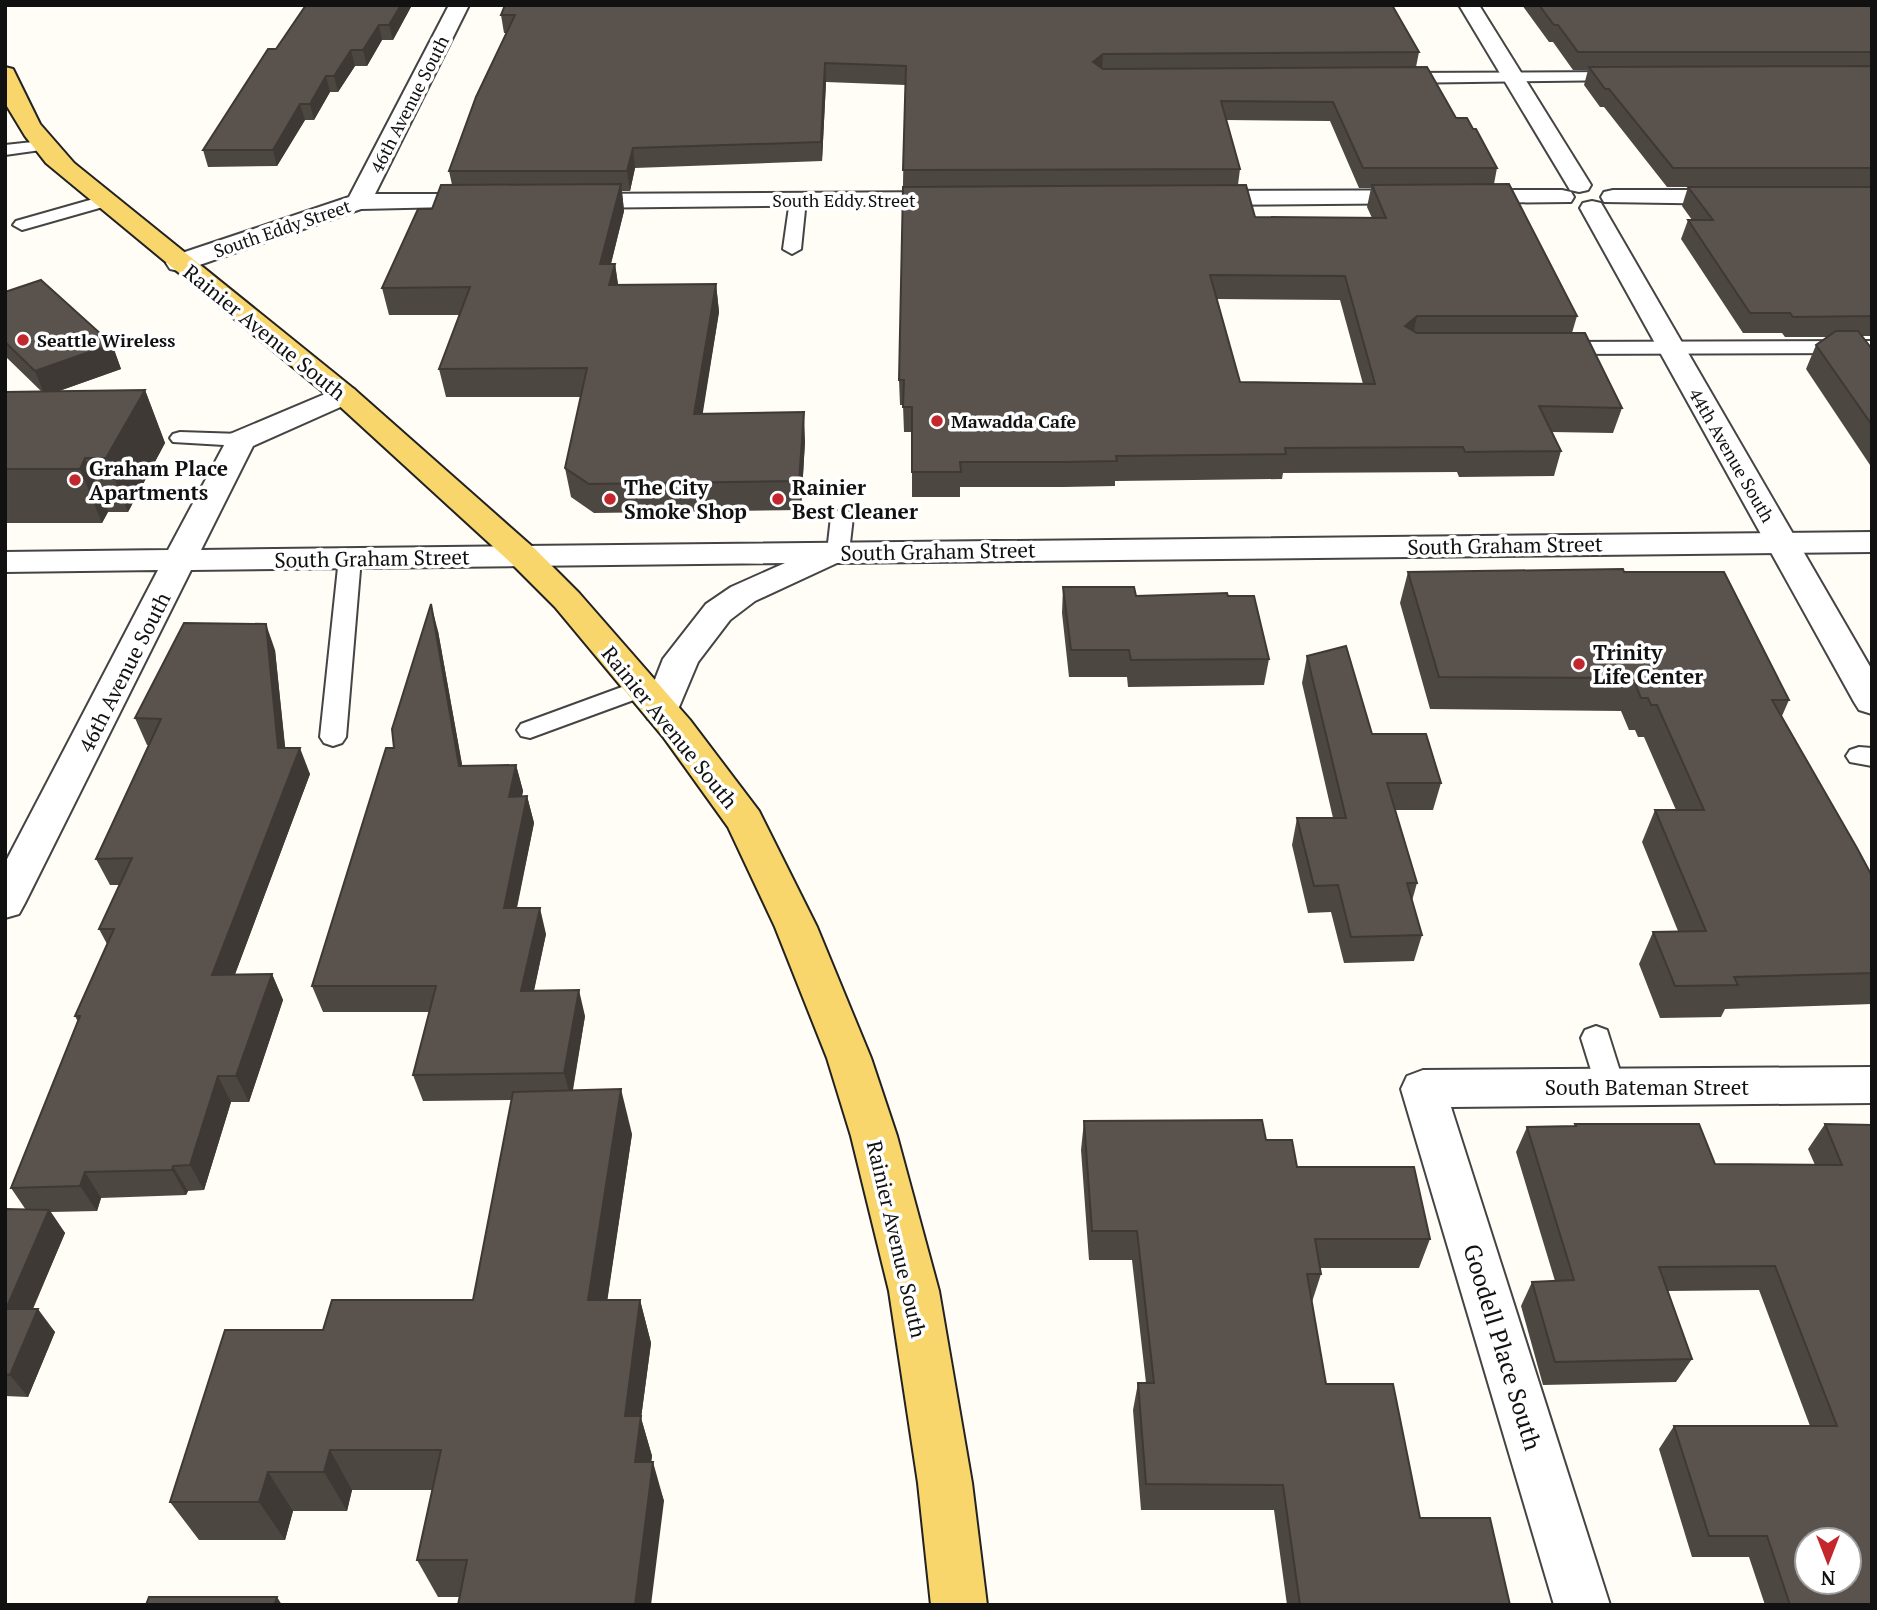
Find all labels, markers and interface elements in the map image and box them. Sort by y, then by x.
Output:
street label: 46th Avenue South [364,31,454,177]
street label: South Eddy Street [772,188,916,212]
street label: South Eddy Street [210,193,354,263]
street label: Rainier Avenue South [178,258,352,406]
place label: Seattle Wireless [37,328,175,352]
marker: Seattle Wireless [15,332,31,348]
street label: 44th Avenue South [1684,384,1780,527]
place label: Mawadda Cafe [951,409,1077,433]
marker: Mawadda Cafe [929,413,945,429]
place label: Graham Place Apartments [89,454,228,506]
marker: Graham Place Apartments [67,472,83,488]
place label: The City Smoke Shop [624,473,747,525]
place label: Rainier Best Cleaner [792,473,918,525]
marker: The City Smoke Shop [602,491,618,507]
marker: Rainier Best Cleaner [770,491,786,507]
street label: South Graham Street [1407,529,1603,561]
street label: South Graham Street [840,535,1036,567]
street label: South Graham Street [274,542,470,574]
street label: 46th Avenue South [72,587,176,757]
place label: Trinity Life Center [1593,638,1703,690]
street label: Rainier Avenue South [596,640,744,814]
marker: Trinity Life Center [1571,656,1587,672]
street label: South Bateman Street [1545,1073,1749,1101]
street label: Rainier Avenue South [861,1138,933,1340]
street label: Goodell Place South [1456,1240,1550,1454]
north arrow [1793,1526,1863,1596]
text: N [1820,1566,1835,1591]

